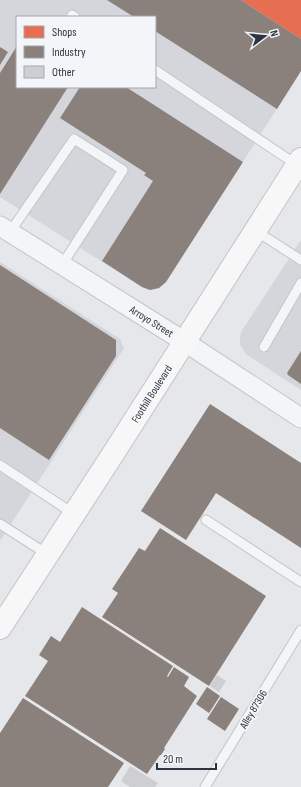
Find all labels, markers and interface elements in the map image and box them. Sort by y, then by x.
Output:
legend [16,16,156,88]
north arrow [245,16,285,56]
text: Shops [52,25,77,40]
text: N [267,29,281,38]
text: Industry [52,45,86,60]
text: Other [52,65,76,80]
street label: Arroyo Street [126,302,176,340]
street label: Foothill Boulevard [129,362,175,425]
street label: Alley 87306 [236,687,270,732]
scale bar [157,745,216,771]
text: 20 m [163,752,183,767]

